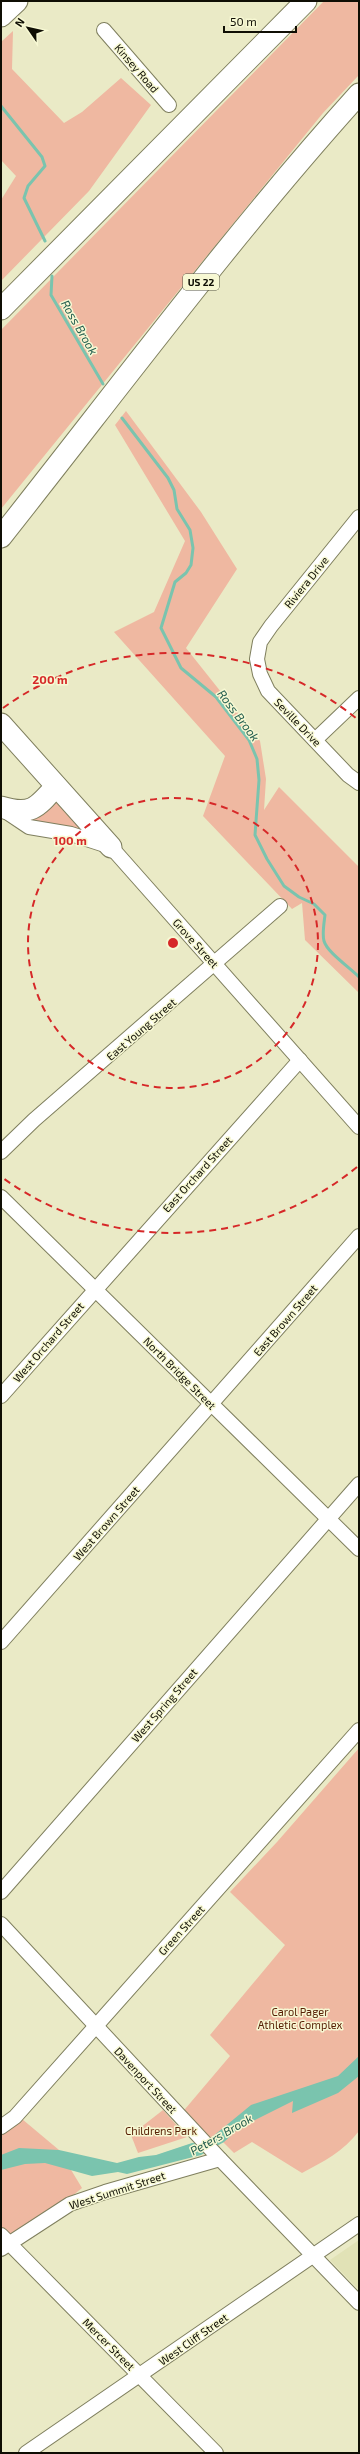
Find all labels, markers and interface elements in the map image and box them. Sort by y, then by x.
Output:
north arrow [8,8,48,48]
scale bar [224,8,296,34]
text: 50 m [230,14,257,28]
text: N [12,15,27,29]
street label: Kinsey Road [112,41,162,95]
road number: US 22 [183,274,219,290]
water label: Ross Brook [59,297,101,357]
street label: Riviera Drive [281,553,331,611]
text: 200 m [32,672,68,686]
water label: Ross Brook [215,687,263,743]
street label: Seville Drive [272,695,324,749]
text: 100 m [53,833,87,847]
street label: Grove Street [170,916,222,970]
centre of rings [166,936,180,950]
street label: East Young Street [104,995,178,1063]
street label: East Orchard Street [160,1133,234,1215]
street label: East Brown Street [250,1282,320,1358]
street label: West Orchard Street [10,1299,86,1385]
street label: North Bridge Street [141,1334,219,1412]
street label: West Brown Street [70,1483,142,1563]
street label: West Spring Street [128,1665,200,1745]
street label: Green Street [155,1902,207,1958]
park label: Carol Pager Athletic Complex [258,2005,343,2031]
street label: Davenport Street [112,2044,180,2116]
water label: Peters Brook [187,2110,255,2158]
park label: Childrens Park [125,2124,197,2137]
street label: West Summit Street [67,2168,167,2212]
street label: West Cliff Street [156,2310,230,2368]
street label: Mercer Street [80,2315,138,2373]

